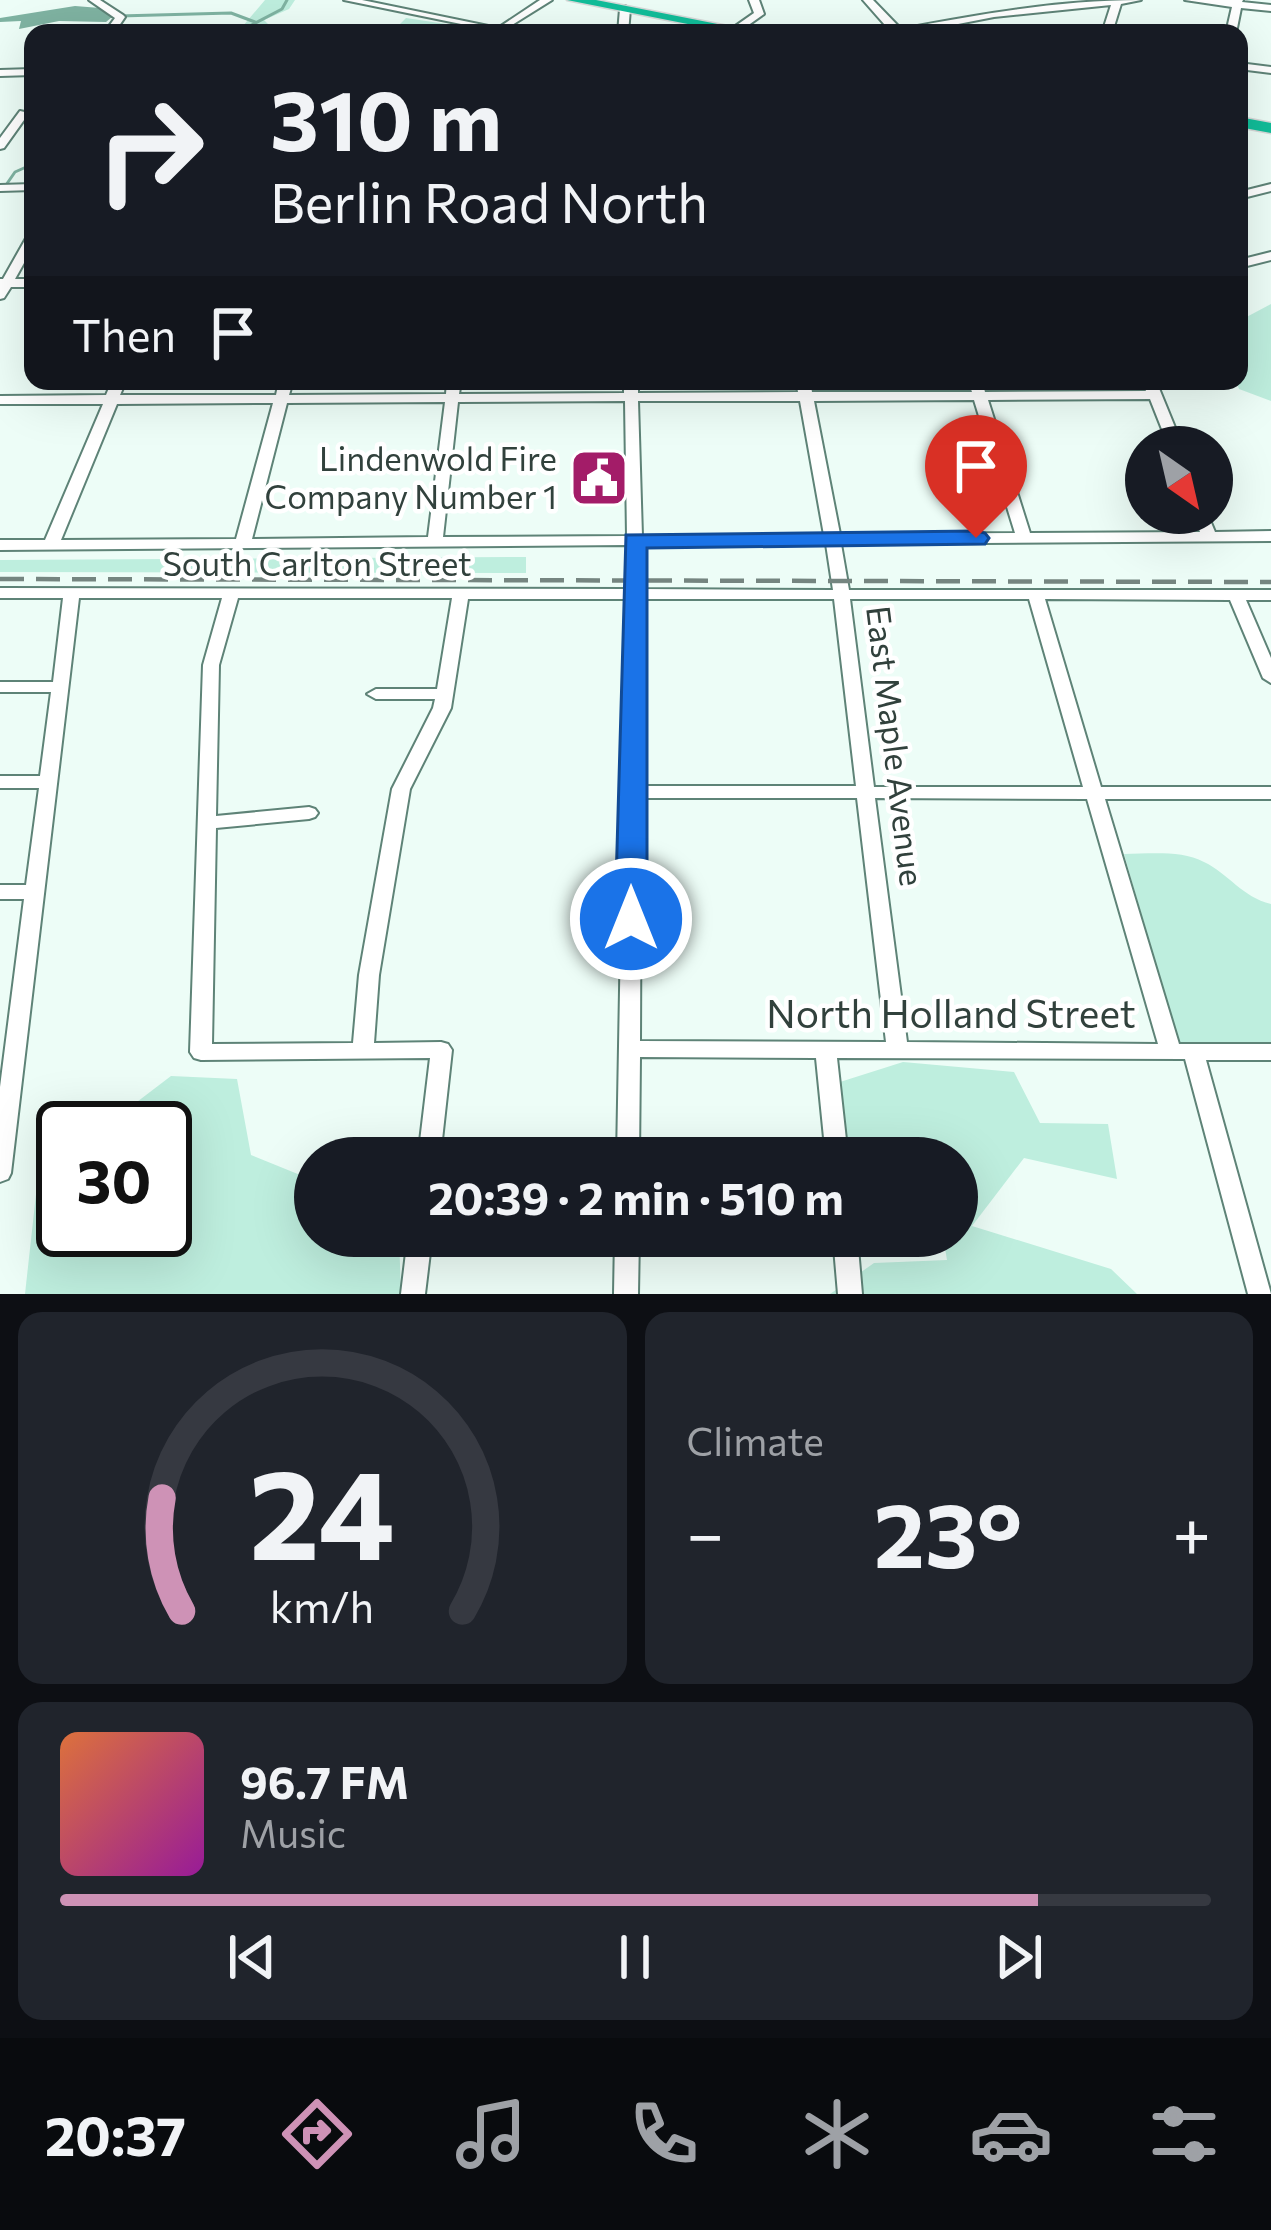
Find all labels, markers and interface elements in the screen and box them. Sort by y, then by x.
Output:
text: 310 m [270,66,502,168]
icon: right [72,72,228,228]
text: Berlin Road North [270,168,708,234]
icon: arrive [200,300,266,366]
text: Then [72,306,176,361]
pin [925,415,1027,538]
north arrow [1125,426,1233,534]
map controls [1125,426,1233,534]
icon: arrive [943,433,1009,499]
place label: Lindenwold Fire Company Number 1 [265,437,557,516]
public building icon: Lindenwold Fire Company Number 1 [568,447,630,509]
street label: South Carlton Street [162,542,472,583]
street label: East Maple Avenue [859,603,934,888]
position arrow [568,856,694,982]
street label: North Holland Street [766,988,1136,1036]
speed limit sign: 30 [36,1101,192,1257]
text: 20:39 · 2 min · 510 m [428,1169,844,1224]
text: Climate [687,1416,824,1464]
text: 24 [249,1433,395,1586]
text: 23° [874,1476,1022,1587]
text: − [687,1491,724,1572]
text: + [1172,1491,1211,1572]
text: km/h [270,1579,374,1632]
text: 96.7 FM [240,1753,409,1808]
text: Music [240,1808,346,1856]
icon: previous [219,1924,285,1990]
icon: pause [602,1924,668,1990]
icon: next [986,1924,1052,1990]
icon: directions [275,2092,359,2176]
icon: music [449,2092,533,2176]
icon: phone [622,2092,706,2176]
icon: climate [795,2092,879,2176]
icon: car [969,2092,1053,2176]
icon: filters [1142,2092,1226,2176]
text: 20:37 [45,2101,186,2167]

